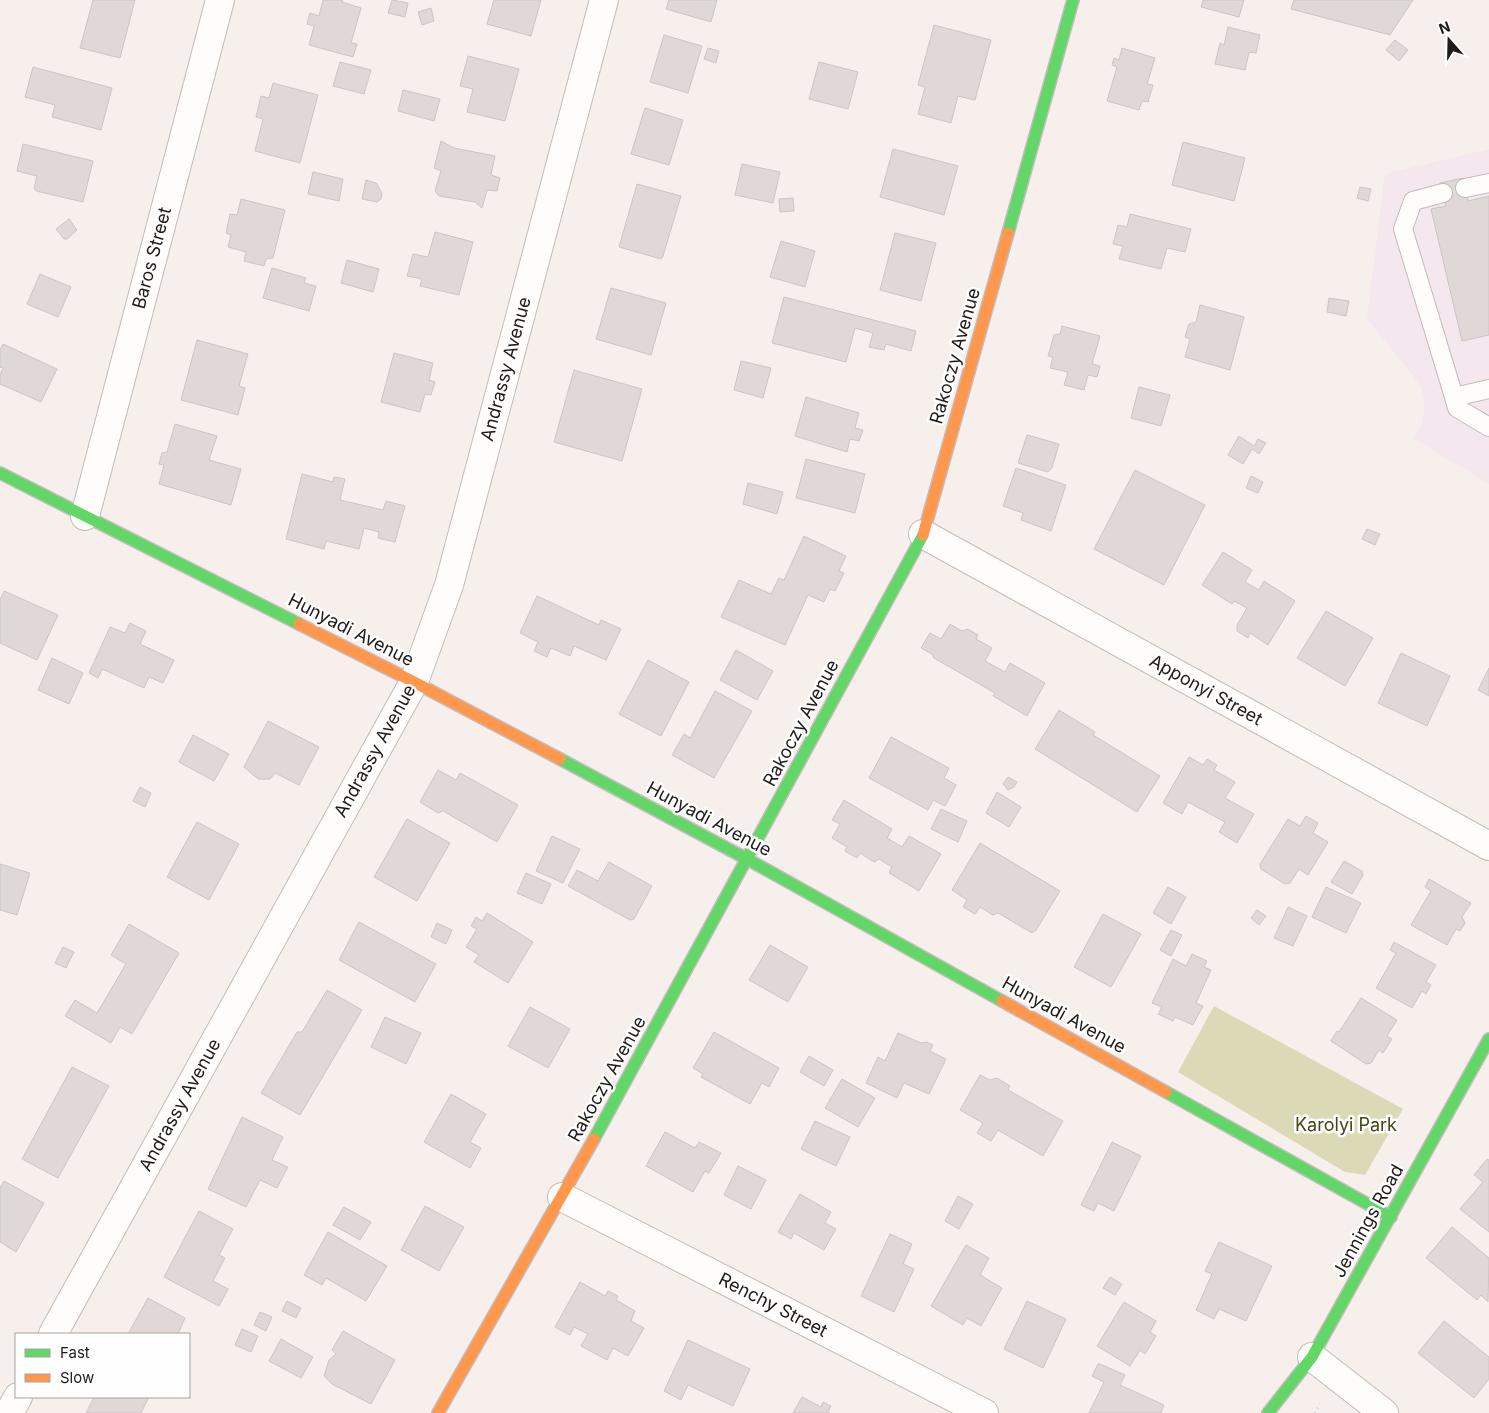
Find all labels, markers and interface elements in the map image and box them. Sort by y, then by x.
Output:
north arrow [1424,15,1474,65]
text: N [1436,18,1452,37]
street label: Baros Street [128,205,175,311]
street label: Rakoczy Avenue [925,286,984,426]
street label: Andrassy Avenue [476,294,535,443]
street label: Hunyadi Avenue [285,589,418,670]
street label: Apponyi Street [1146,650,1267,729]
street label: Rakoczy Avenue [758,656,843,790]
street label: Andrassy Avenue [329,681,420,821]
street label: Hunyadi Avenue [643,777,775,860]
street label: Hunyadi Avenue [999,972,1130,1057]
street label: Rakoczy Avenue [563,1012,650,1145]
street label: Andrassy Avenue [134,1035,225,1175]
park label: Karolyi Park [1295,1114,1397,1135]
street label: Jennings Road [1328,1161,1407,1281]
street label: Renchy Street [715,1268,831,1341]
legend [15,1333,190,1398]
text: Fast [60,1343,90,1362]
text: Slow [60,1368,94,1387]

